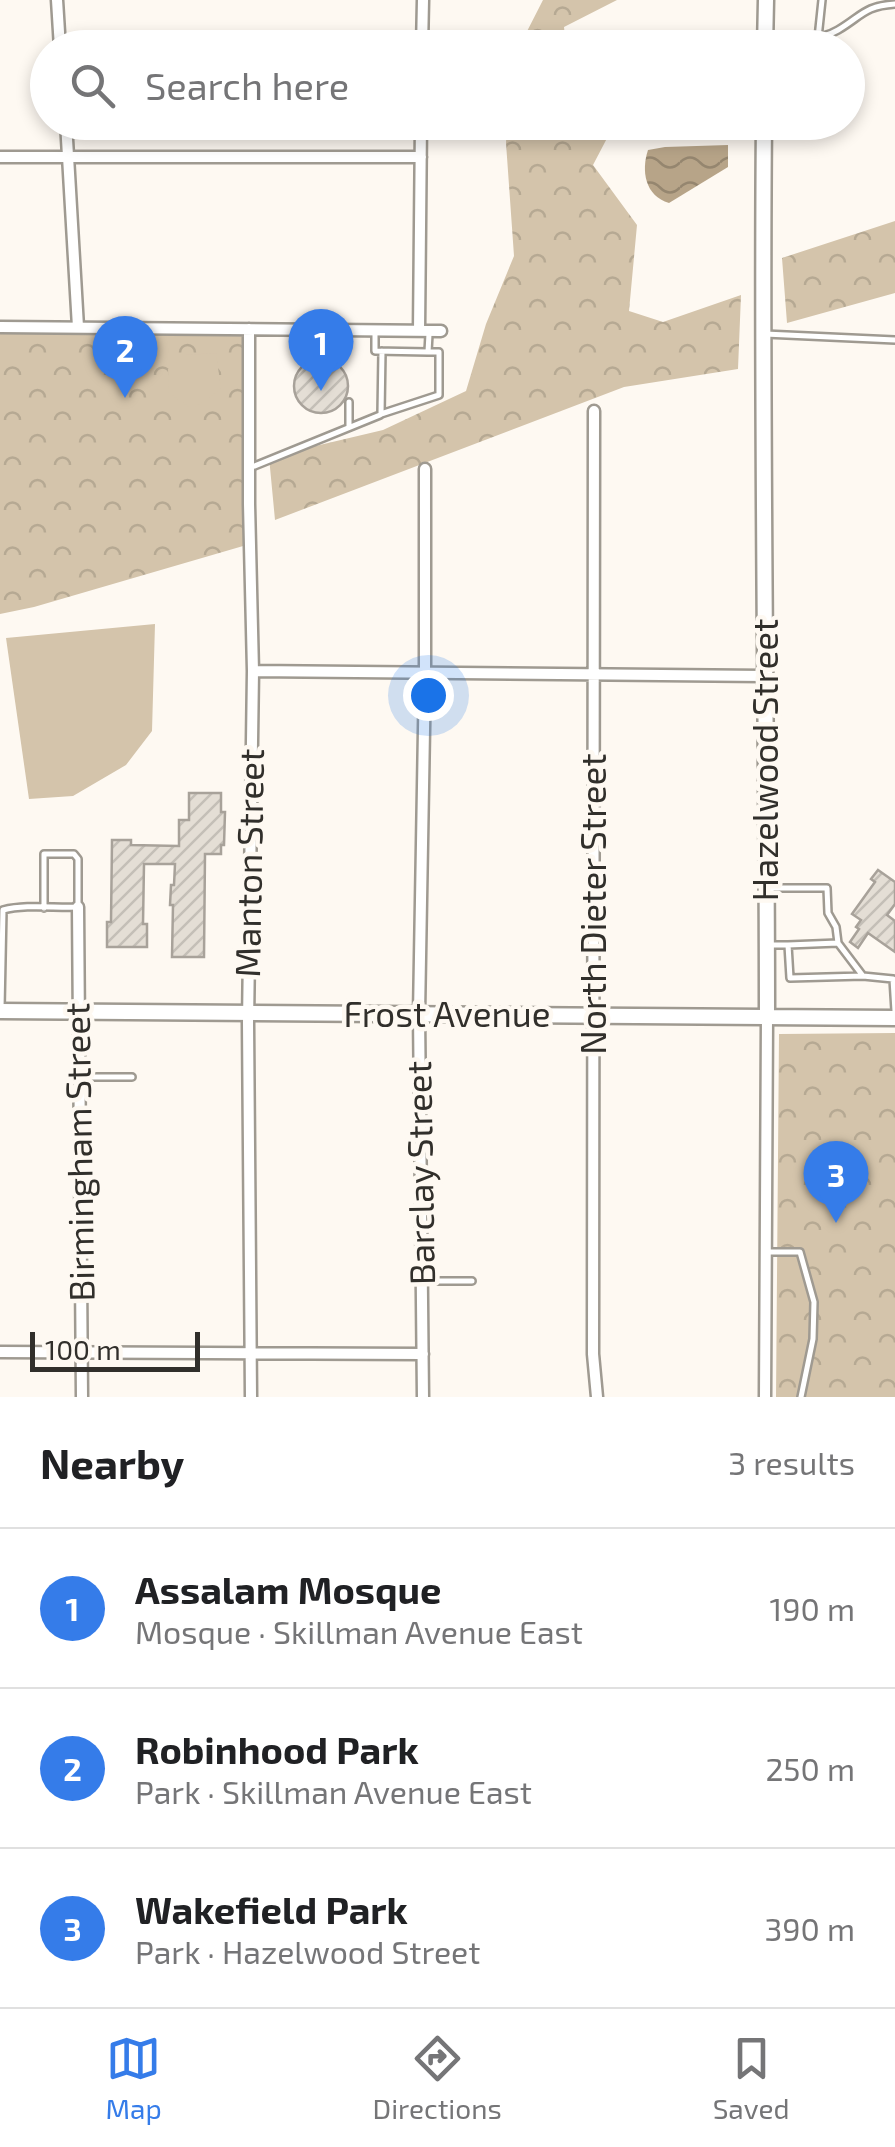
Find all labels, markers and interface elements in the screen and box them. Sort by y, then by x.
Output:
search box [30,30,865,140]
icon: search [65,58,120,113]
text: Search here [145,62,349,108]
pin: 1 [288,308,354,391]
pin: 2 [92,316,158,398]
street label: Hazelwood Street [743,619,785,901]
your location [403,670,454,721]
street label: Manton Street [225,748,271,978]
street label: North Dieter Street [571,753,613,1055]
street label: Frost Avenue [343,992,551,1034]
street label: Birmingham Street [54,1002,102,1302]
street label: Barclay Street [396,1061,442,1285]
pin: 3 [804,1140,868,1223]
scale bar [30,1327,200,1372]
text: 100 m [45,1332,121,1366]
text: Nearby [40,1437,184,1487]
text: 3 results [728,1443,855,1481]
text: Assalam Mosque [135,1566,442,1612]
text: 1 [66,1589,79,1627]
text: 190 m [769,1589,855,1627]
text: Mosque · Skillman Avenue East [135,1612,583,1650]
text: Robinhood Park [135,1726,419,1772]
text: 2 [63,1749,82,1787]
text: 250 m [765,1749,855,1787]
text: Park · Skillman Avenue East [135,1772,532,1810]
text: Wakefield Park [135,1886,408,1932]
text: 3 [63,1909,82,1947]
text: 390 m [764,1909,855,1947]
text: Park · Hazelwood Street [135,1932,480,1970]
tab: Map [105,2031,162,2125]
tab: Directions [373,2031,502,2125]
tab: Saved [713,2031,790,2125]

